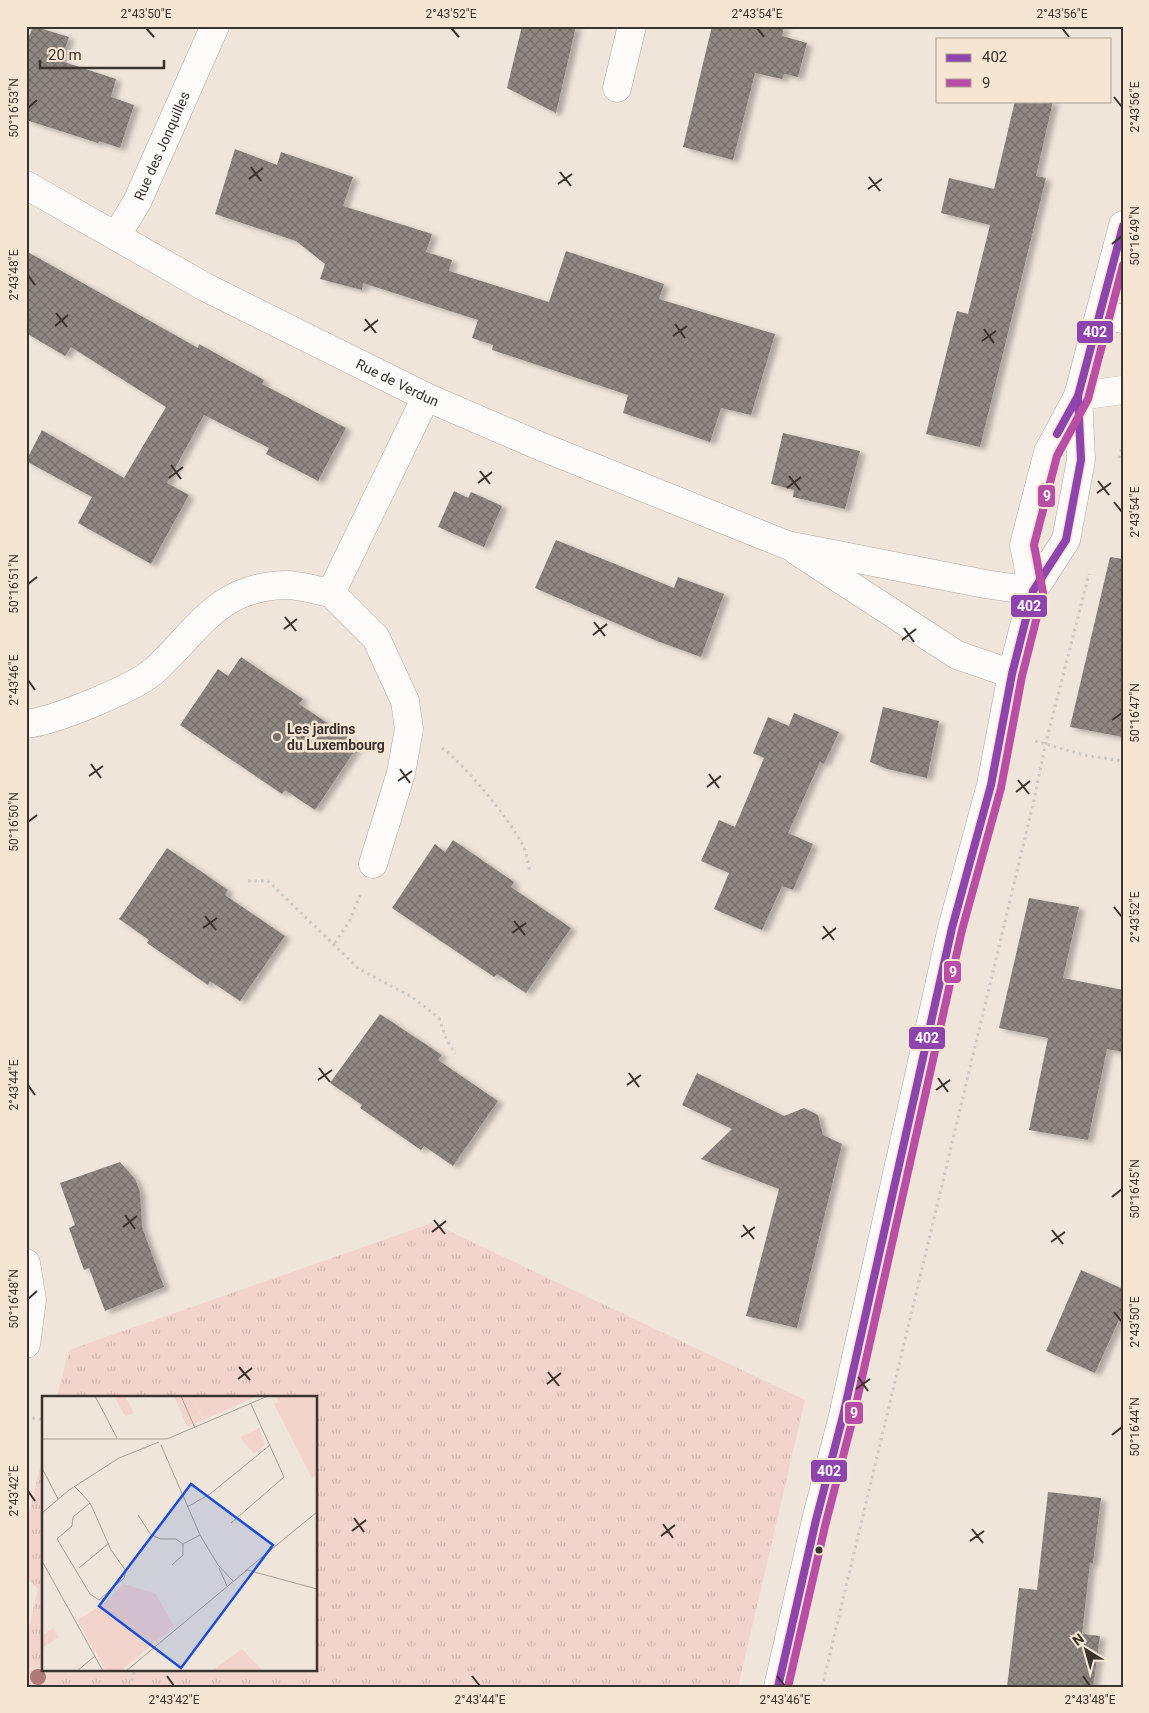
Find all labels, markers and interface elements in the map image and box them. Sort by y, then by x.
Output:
text: 2°43'50"E [121,7,172,21]
text: 2°43'52"E [426,7,477,21]
text: 2°43'54"E [732,7,783,21]
text: 2°43'56"E [1037,7,1088,21]
scale bar [40,38,164,70]
legend [936,38,1112,102]
text: 20 m [48,46,82,64]
text: 402 [982,48,1007,66]
text: 9 [982,74,990,92]
text: 50°16'53"N [7,78,21,138]
text: 2°43'56"E [1128,81,1142,132]
street label: Rue des Jonquilles [131,89,193,203]
text: 50°16'49"N [1128,206,1142,266]
text: 2°43'48"E [7,249,21,300]
line badge: 402 [1076,320,1114,344]
text: 402 [1083,324,1107,340]
street label: Rue de Verdun [354,356,441,410]
line badge: 9 [1037,484,1056,508]
text: 2°43'54"E [1128,486,1142,537]
text: 9 [1043,488,1051,504]
text: 50°16'51"N [7,554,21,614]
line badge: 402 [1010,594,1048,618]
text: 402 [1017,598,1041,614]
text: 2°43'46"E [7,654,21,705]
text: 50°16'47"N [1128,683,1142,743]
place label: Les jardins du Luxembourg [287,721,385,753]
marker: Les jardins du Luxembourg [271,731,283,743]
text: 50°16'50"N [7,792,21,852]
text: 2°43'52"E [1128,891,1142,942]
line badge: 9 [943,960,962,984]
text: 9 [949,964,957,980]
line badge: 402 [908,1026,946,1050]
text: 402 [915,1030,939,1046]
text: 2°43'44"E [7,1059,21,1110]
text: 50°16'45"N [1128,1159,1142,1219]
text: 50°16'48"N [7,1269,21,1329]
text: 2°43'50"E [1128,1296,1142,1347]
inset map [42,1396,318,1670]
text: 50°16'44"N [1128,1397,1142,1457]
line badge: 9 [844,1401,864,1425]
text: 9 [850,1405,858,1421]
line badge: 402 [810,1459,848,1483]
text: 402 [817,1463,841,1479]
text: 2°43'42"E [7,1465,21,1516]
unlabelled marker [814,1545,824,1555]
north arrow [1062,1626,1112,1676]
text: N [1069,1630,1087,1649]
text: 2°43'42"E [149,1693,200,1707]
text: 2°43'44"E [455,1693,506,1707]
text: 2°43'46"E [760,1693,811,1707]
text: 2°43'48"E [1065,1693,1116,1707]

